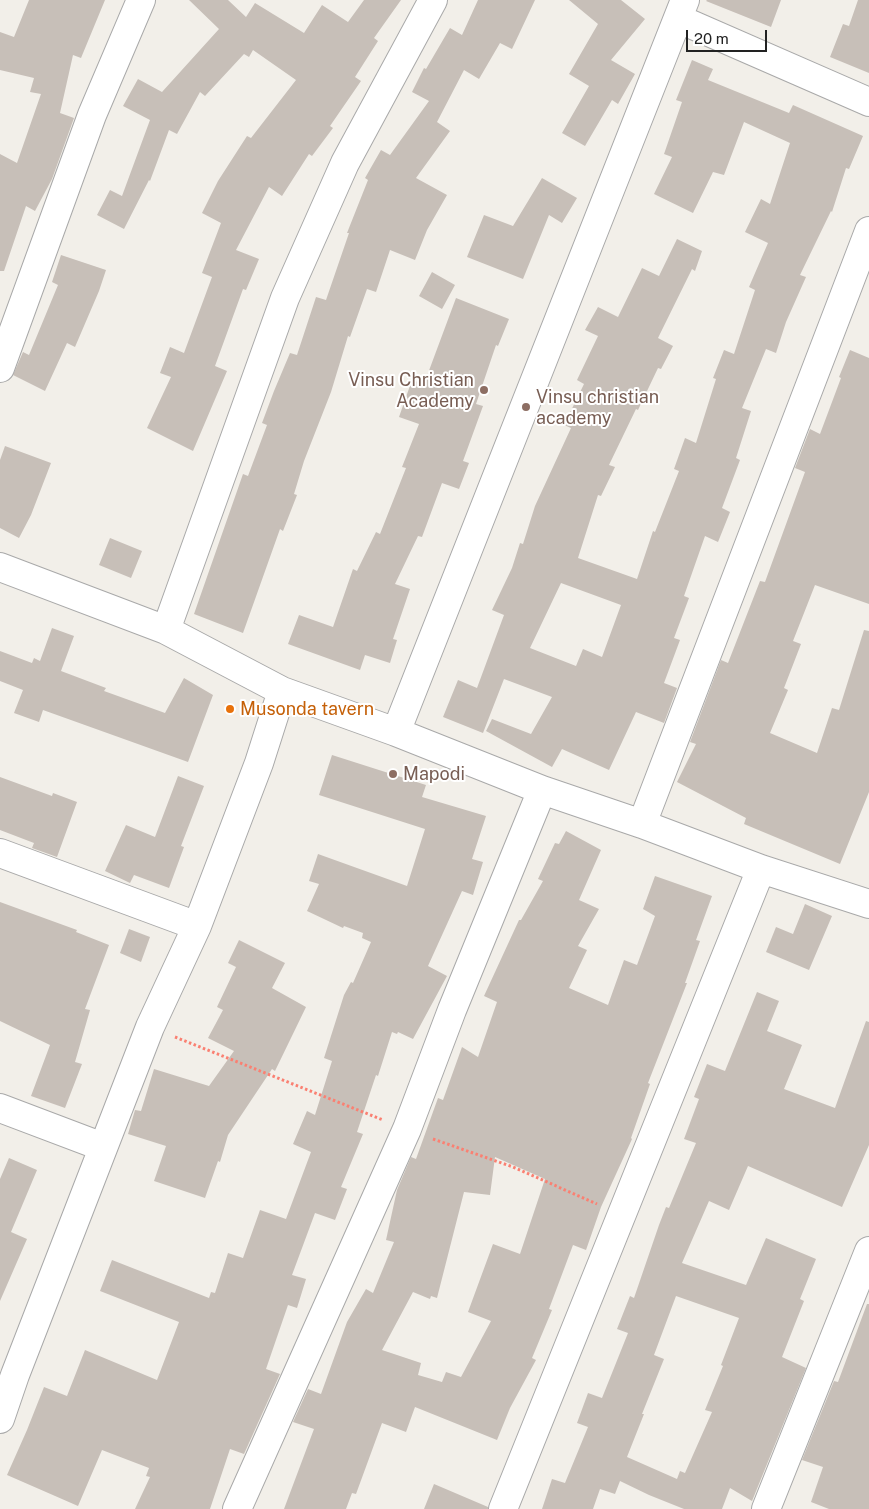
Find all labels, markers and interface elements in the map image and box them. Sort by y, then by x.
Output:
scale bar [689,20,770,52]
text: 20 m [694,30,729,47]
place label: Vinsu Christian Academy [348,369,474,412]
marker: Vinsu Christian Academy [478,384,490,396]
place label: Vinsu christian academy [536,386,659,428]
marker: Vinsu christian academy [520,401,532,413]
place label: Musonda tavern [240,698,374,720]
marker: Musonda tavern [224,703,236,715]
place label: Mapodi [403,763,465,785]
marker: Mapodi [387,768,399,780]

